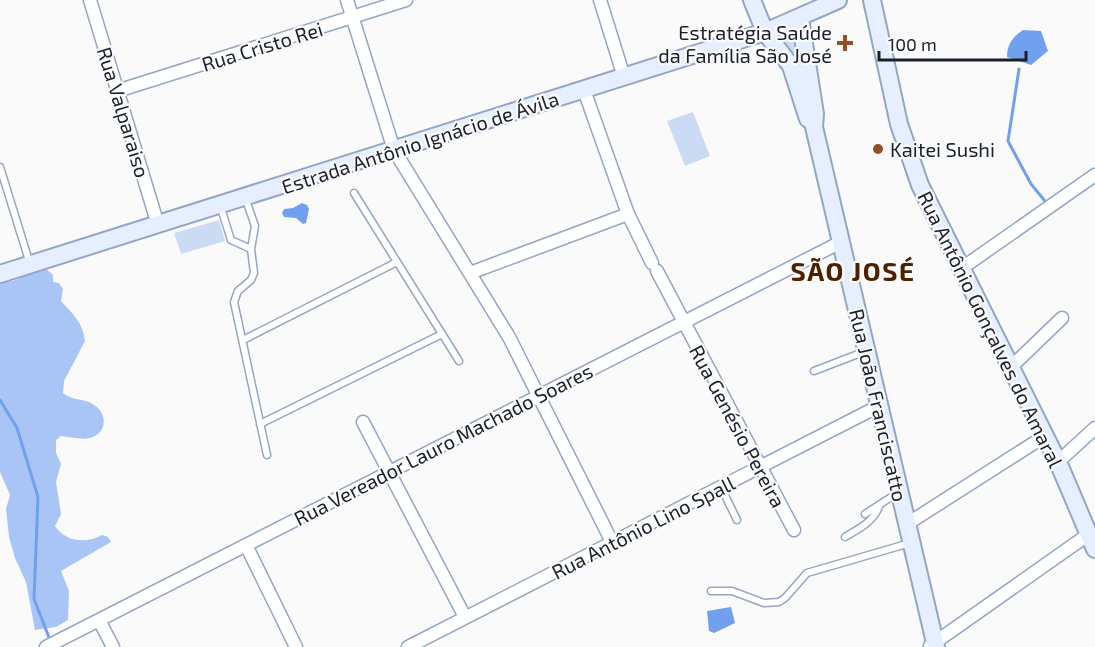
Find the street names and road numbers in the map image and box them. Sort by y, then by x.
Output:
street label: Rua Cristo Rei [199,16,325,76]
street label: Rua Valparaiso [93,44,155,180]
street label: Estrada Antônio Ignácio de Ávila [278,86,562,198]
street label: Rua Antônio Gonçalves do Amaral [913,187,1069,472]
street label: Rua João Franciscatto [845,306,913,504]
street label: Rua Genésio Pereira [685,341,791,511]
street label: Rua Vereador Lauro Machado Soares [290,358,596,530]
street label: Rua Antônio Lino Spall [547,470,739,584]

